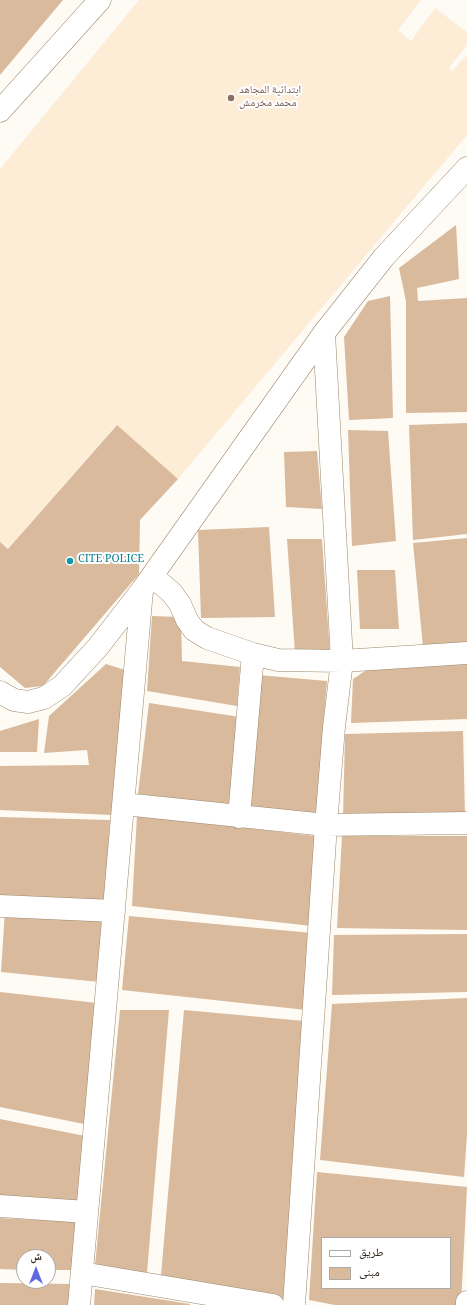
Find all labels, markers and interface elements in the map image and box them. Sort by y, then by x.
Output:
place label: ابتدائية المجاهد محمد مخرمش [239,85,301,111]
marker: ابتدائية المجاهد محمد مخرمش [226,93,236,103]
place label: CITE POLICE [78,554,144,568]
marker: CITE POLICE [65,556,75,566]
legend [321,1237,451,1289]
text: طريق [359,1243,384,1264]
text: ش [30,1248,42,1267]
north arrow [16,1249,56,1289]
text: مبنى [359,1263,380,1284]

